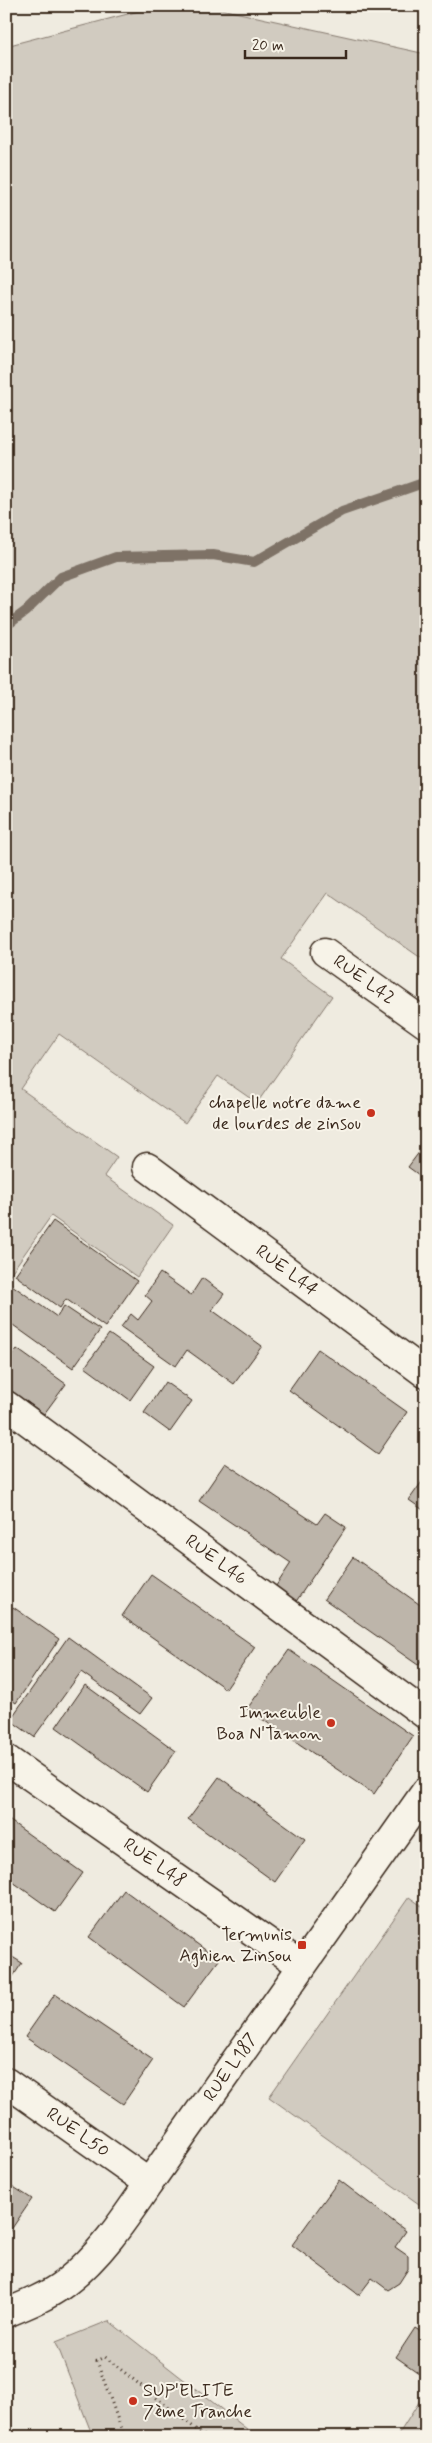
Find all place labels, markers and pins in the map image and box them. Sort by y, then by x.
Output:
place label: chapelle notre dame de lourdes de zinsou [209,1091,361,1136]
marker: chapelle notre dame de lourdes de zinsou [365,1107,377,1119]
place label: Immeuble Boa N'Tamon [217,1701,321,1746]
marker: Immeuble Boa N'Tamon [325,1717,337,1729]
place label: Termunis Aghien Zinsou [179,1923,292,1968]
marker: Termunis Aghien Zinsou [296,1939,308,1951]
place label: SUP'ELITE 7ème Tranche [143,2379,252,2424]
marker: SUP'ELITE 7ème Tranche [127,2395,139,2407]

